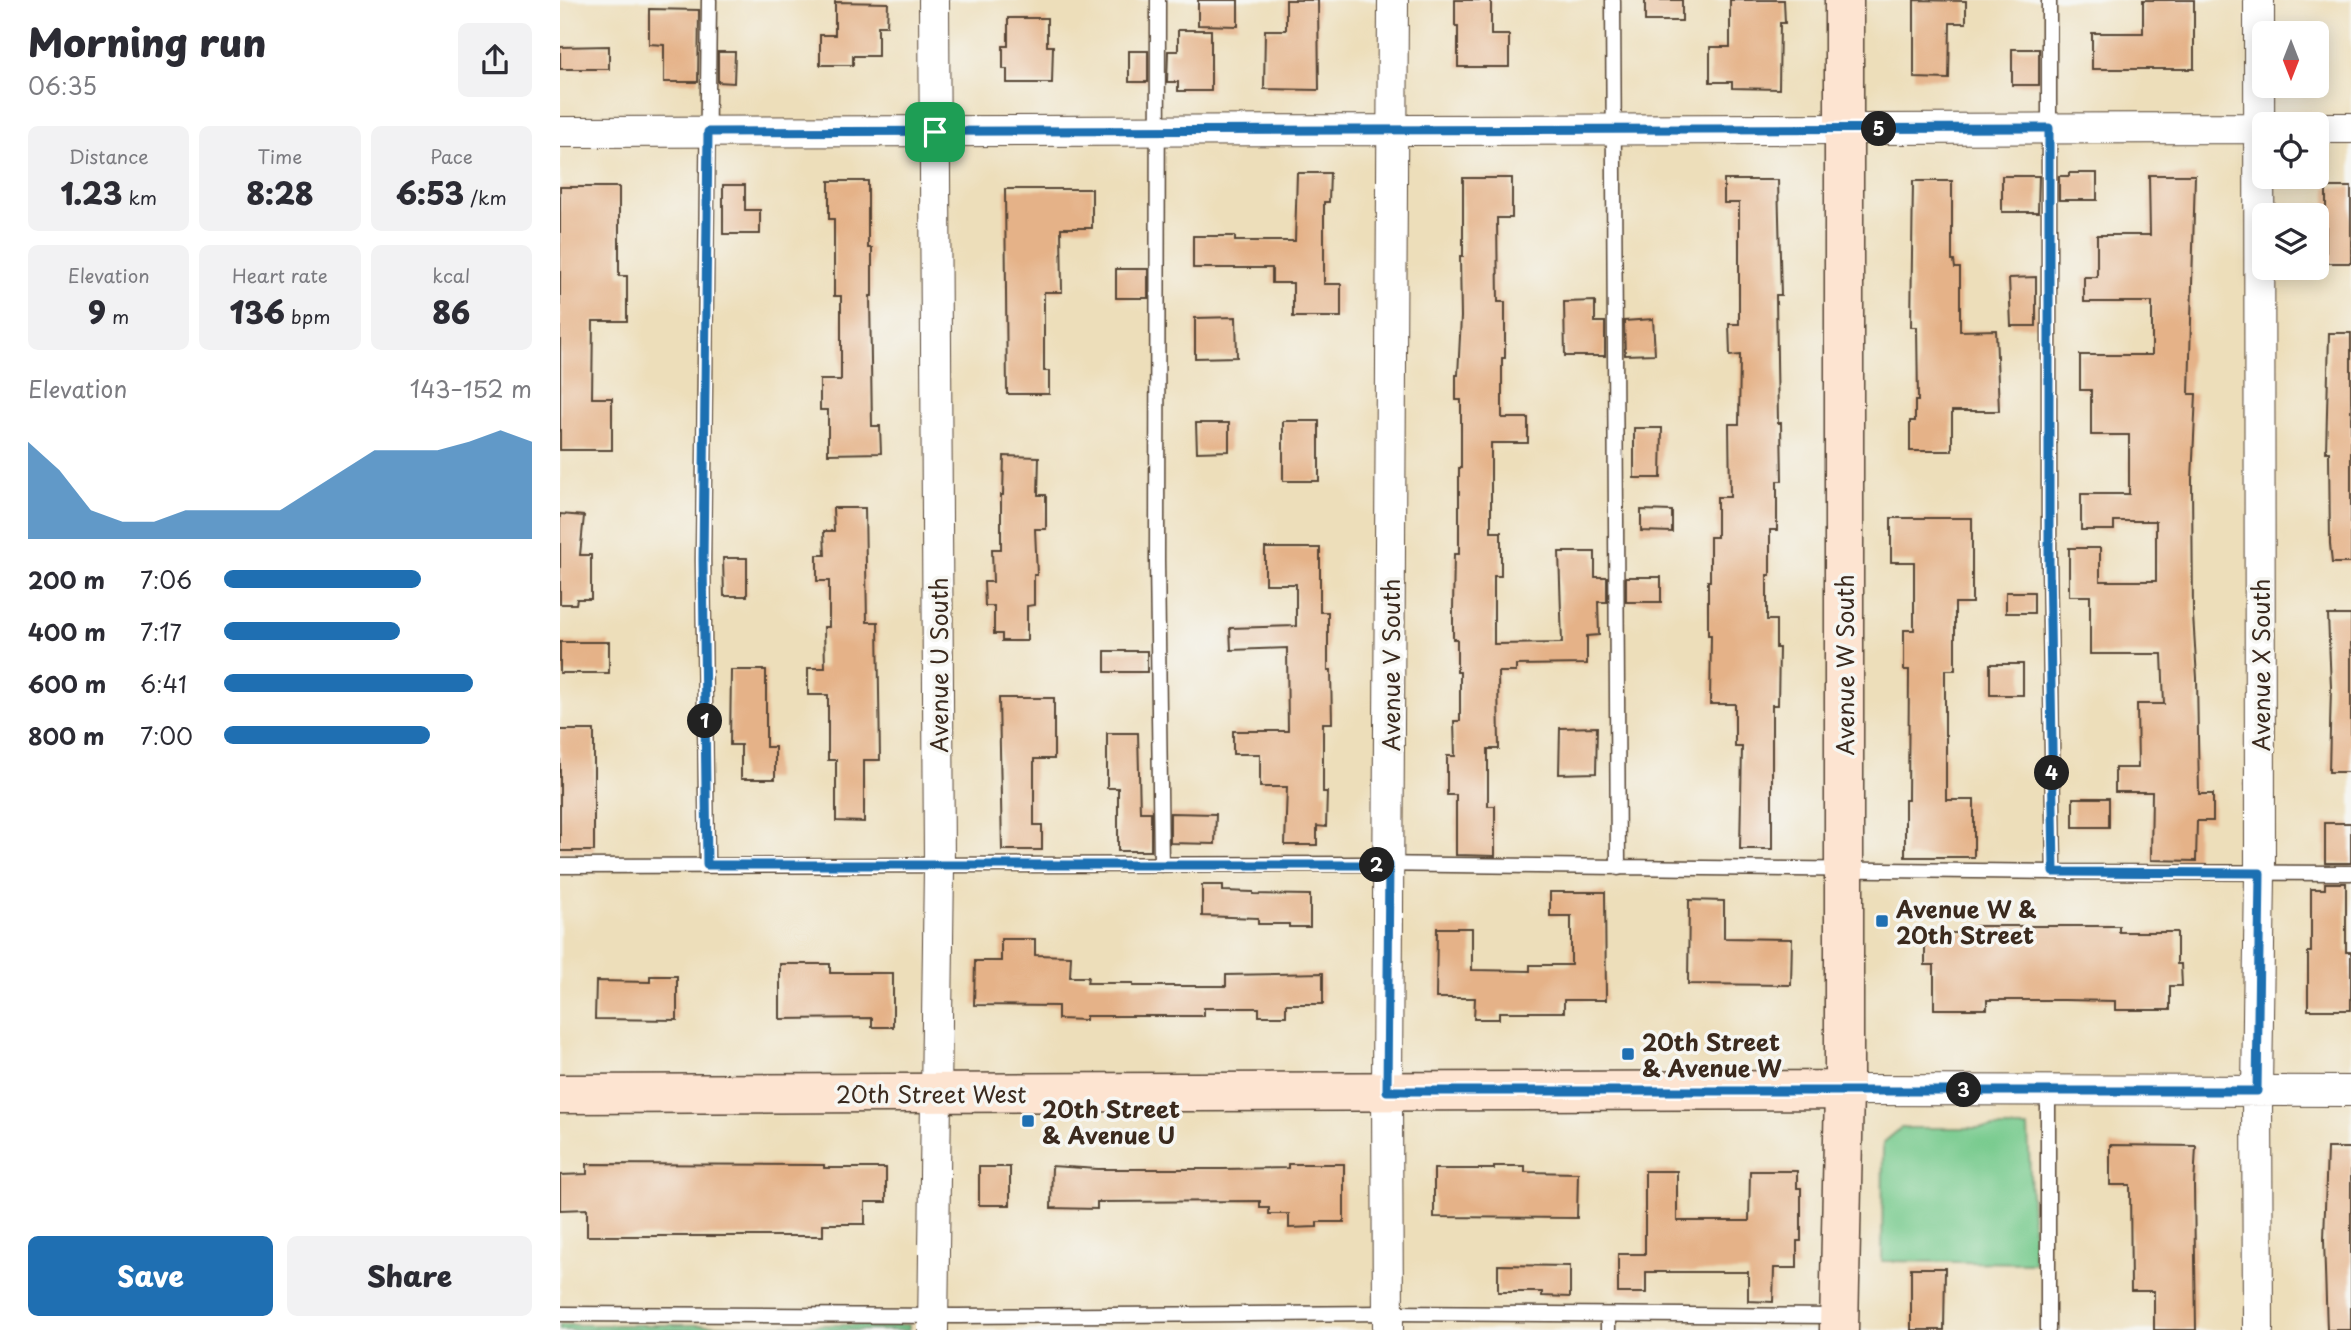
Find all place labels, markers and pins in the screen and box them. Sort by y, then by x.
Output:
pin [905,102,965,162]
pin: 5 [1862,111,1896,146]
pin: 1 [688,704,722,738]
pin: 4 [2034,756,2070,790]
pin: 2 [1360,848,1394,882]
place label: Avenue W & 20th Street [1895,891,2037,952]
marker: Avenue W & 20th Street [1874,913,1890,929]
place label: 20th Street & Avenue W [1642,1024,1782,1085]
marker: 20th Street & Avenue W [1620,1046,1636,1062]
pin: 3 [1946,1072,1982,1108]
place label: 20th Street & Avenue U [1042,1091,1180,1152]
marker: 20th Street & Avenue U [1020,1113,1036,1129]

